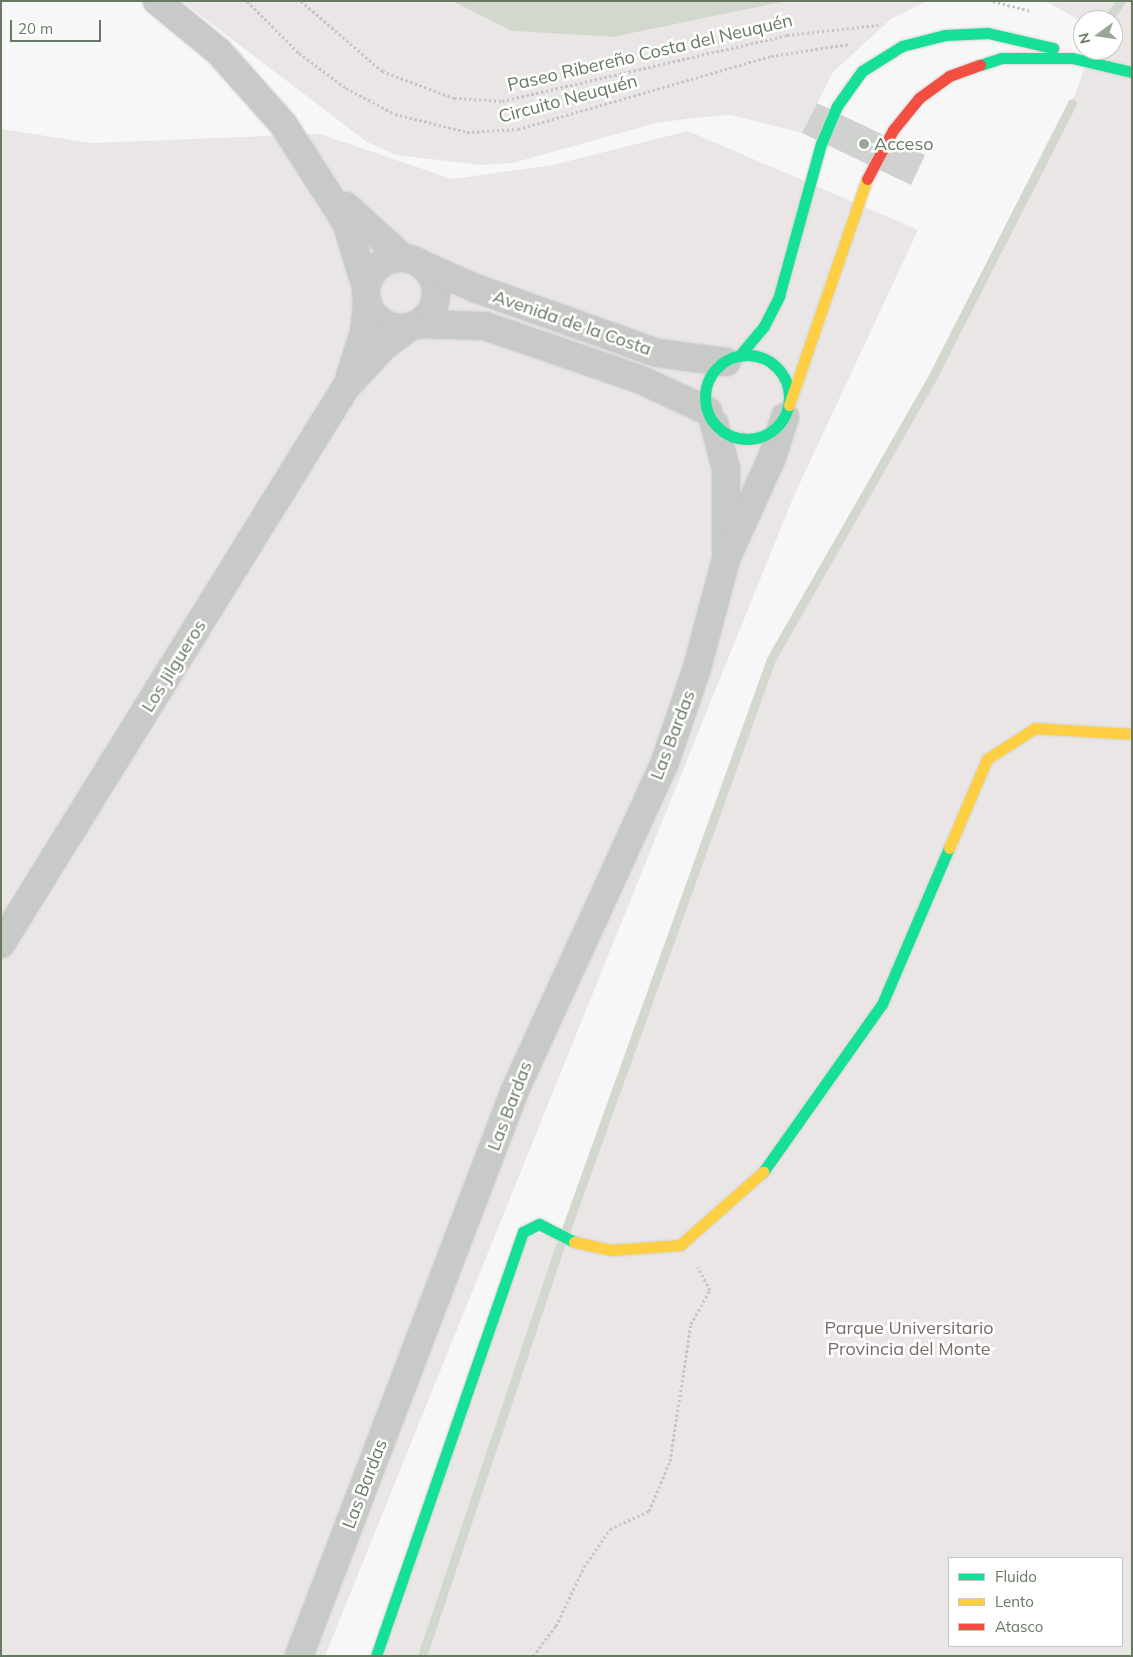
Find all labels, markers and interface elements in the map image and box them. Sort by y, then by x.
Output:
scale bar [12,10,104,42]
street label: Paseo Ribereño Costa del Neuquén [505,10,795,96]
north arrow [1073,10,1123,60]
text: 20 m [18,19,53,38]
text: N [1074,31,1094,46]
street label: Circuito Neuquén [496,70,640,128]
place label: Acceso [874,133,934,155]
marker: Acceso [858,138,870,150]
street label: Avenida de la Costa [490,286,654,360]
street label: Los Jilgueros [137,616,211,716]
street label: Las Bardas [646,687,700,783]
street label: Las Bardas [483,1058,537,1154]
park label: Parque Universitario Provincia del Monte [824,1318,994,1360]
street label: Las Bardas [338,1436,392,1532]
legend [948,1557,1123,1647]
text: Fluido [995,1567,1037,1586]
text: Lento [995,1592,1034,1611]
text: Atasco [995,1617,1043,1636]

